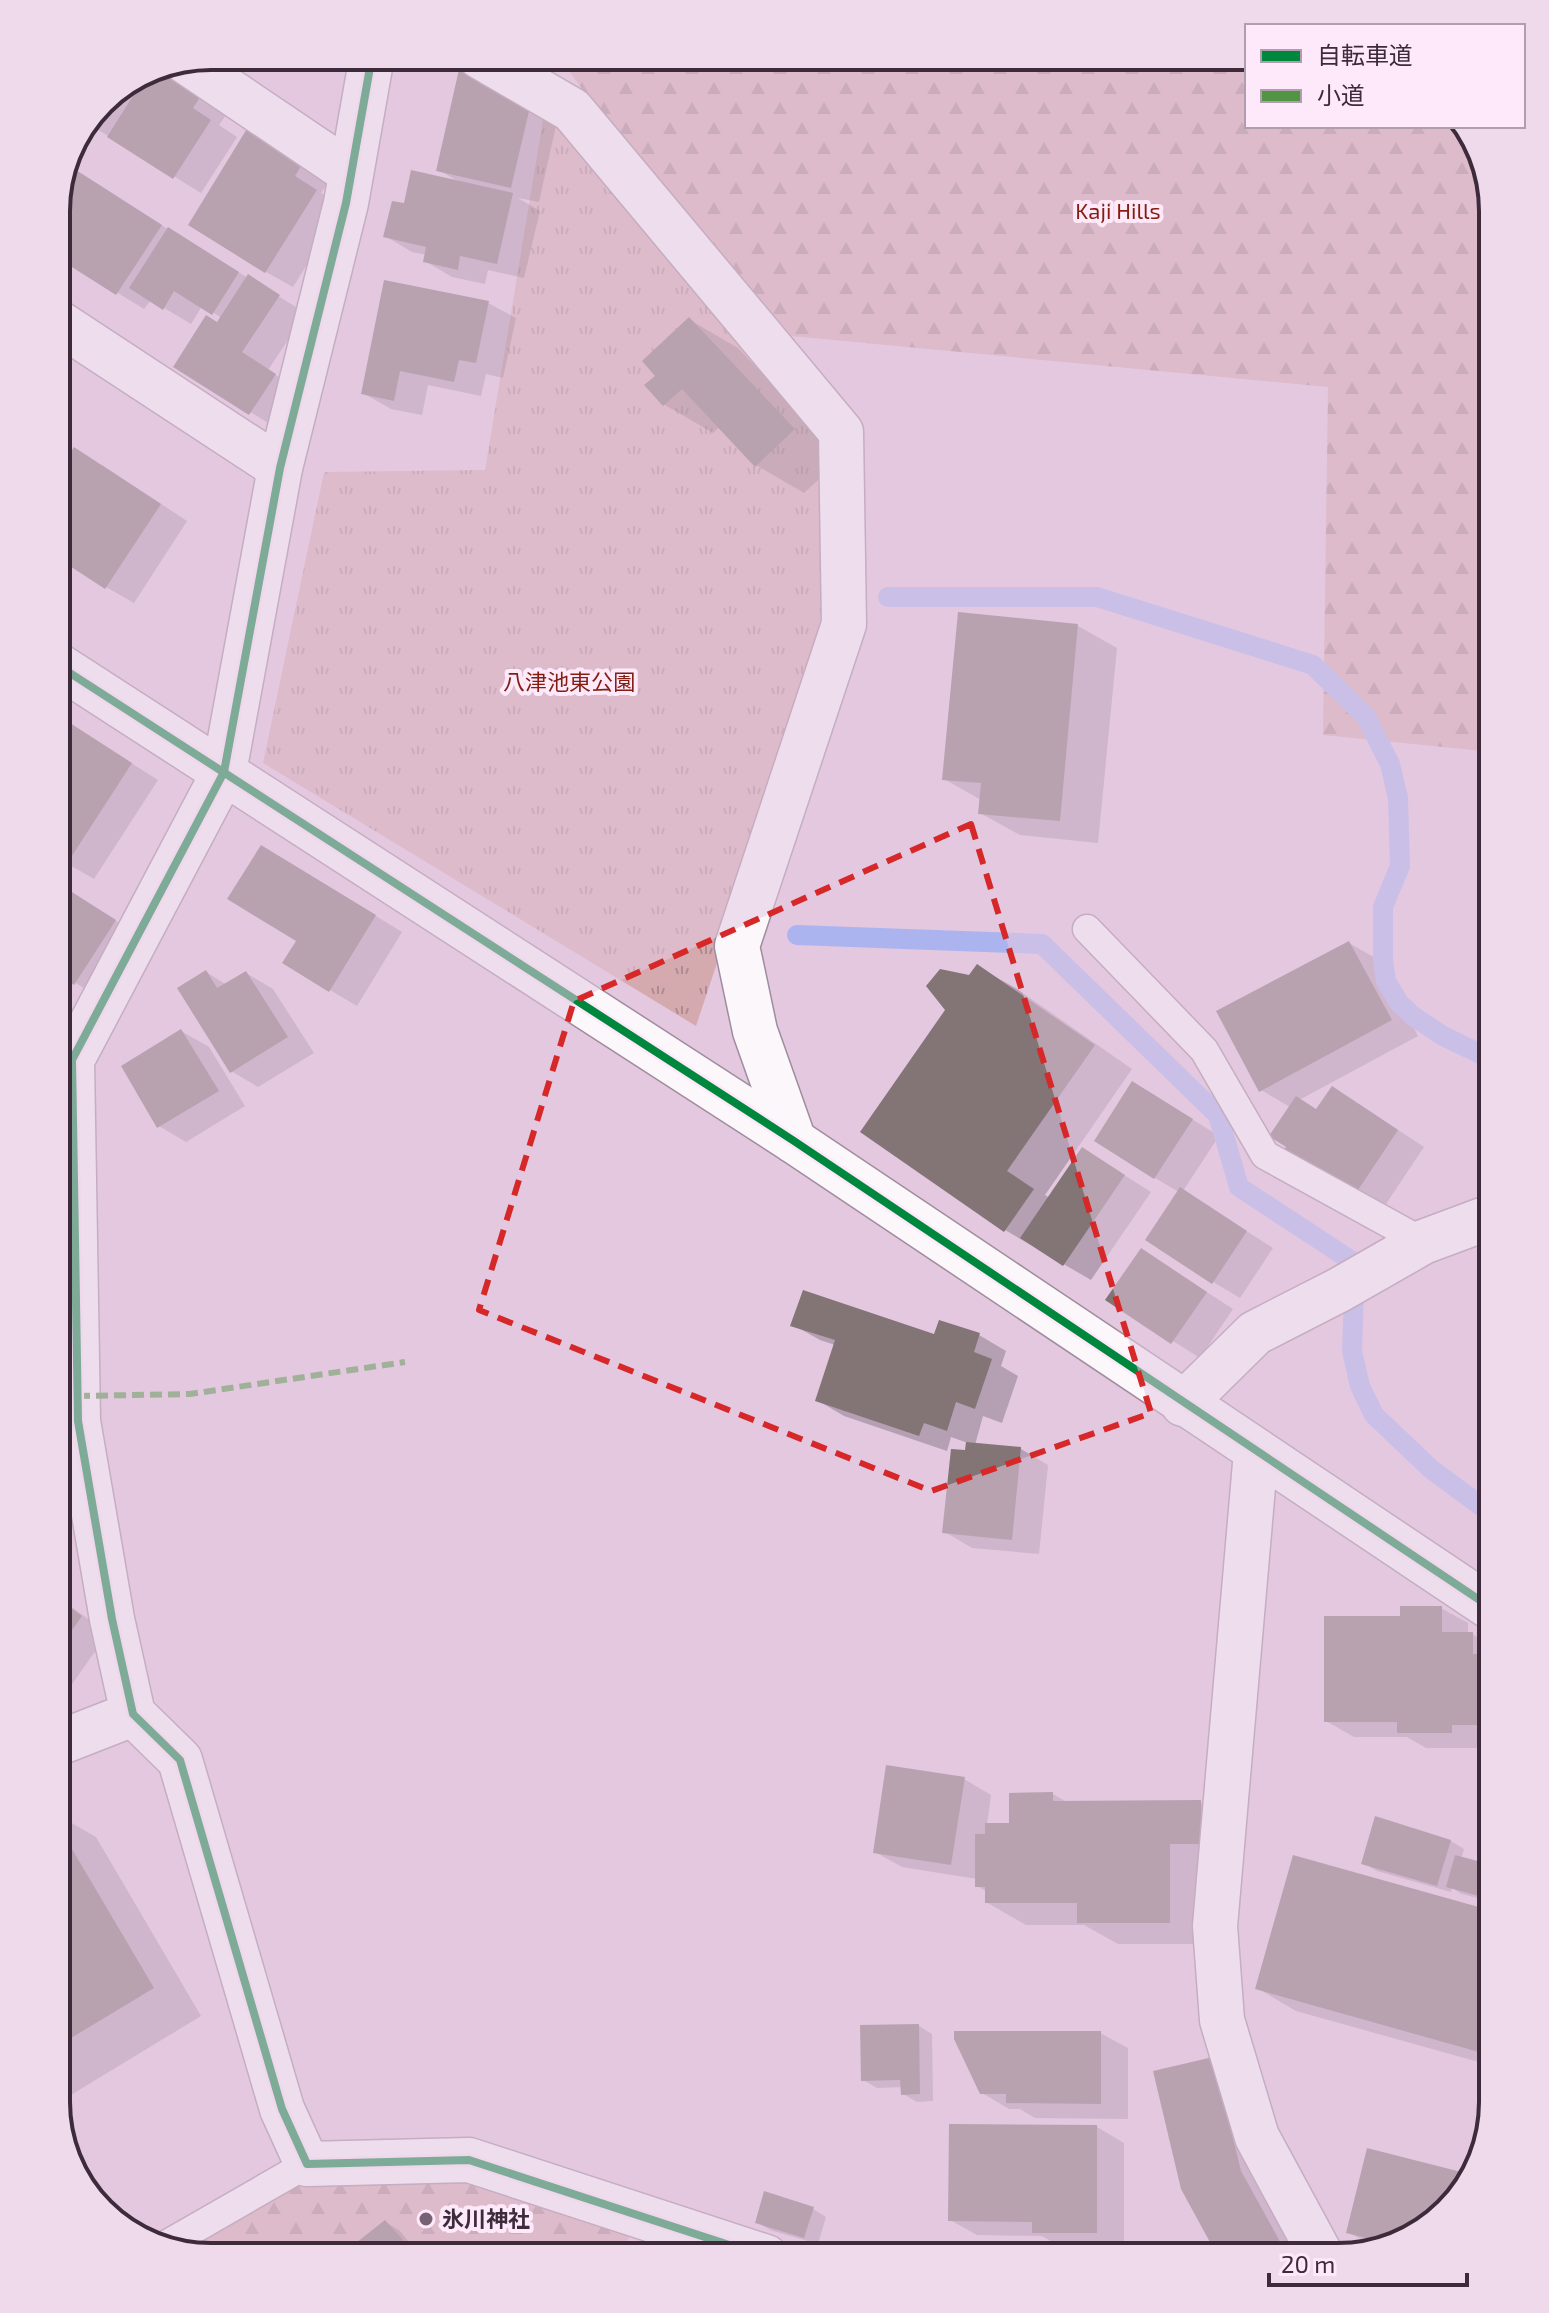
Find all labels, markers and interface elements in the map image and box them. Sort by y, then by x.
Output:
legend [1245,24,1525,128]
text: 自転車道 [1317,40,1413,69]
text: 小道 [1317,80,1365,109]
park label: Kaji Hills [1075,197,1161,224]
park label: 八津池東公園 [503,668,635,694]
place label: 氷川神社 [442,2205,530,2231]
marker: 氷川神社 [417,2210,435,2228]
scale bar [1269,2237,1467,2287]
text: 20 m [1281,2249,1335,2278]

